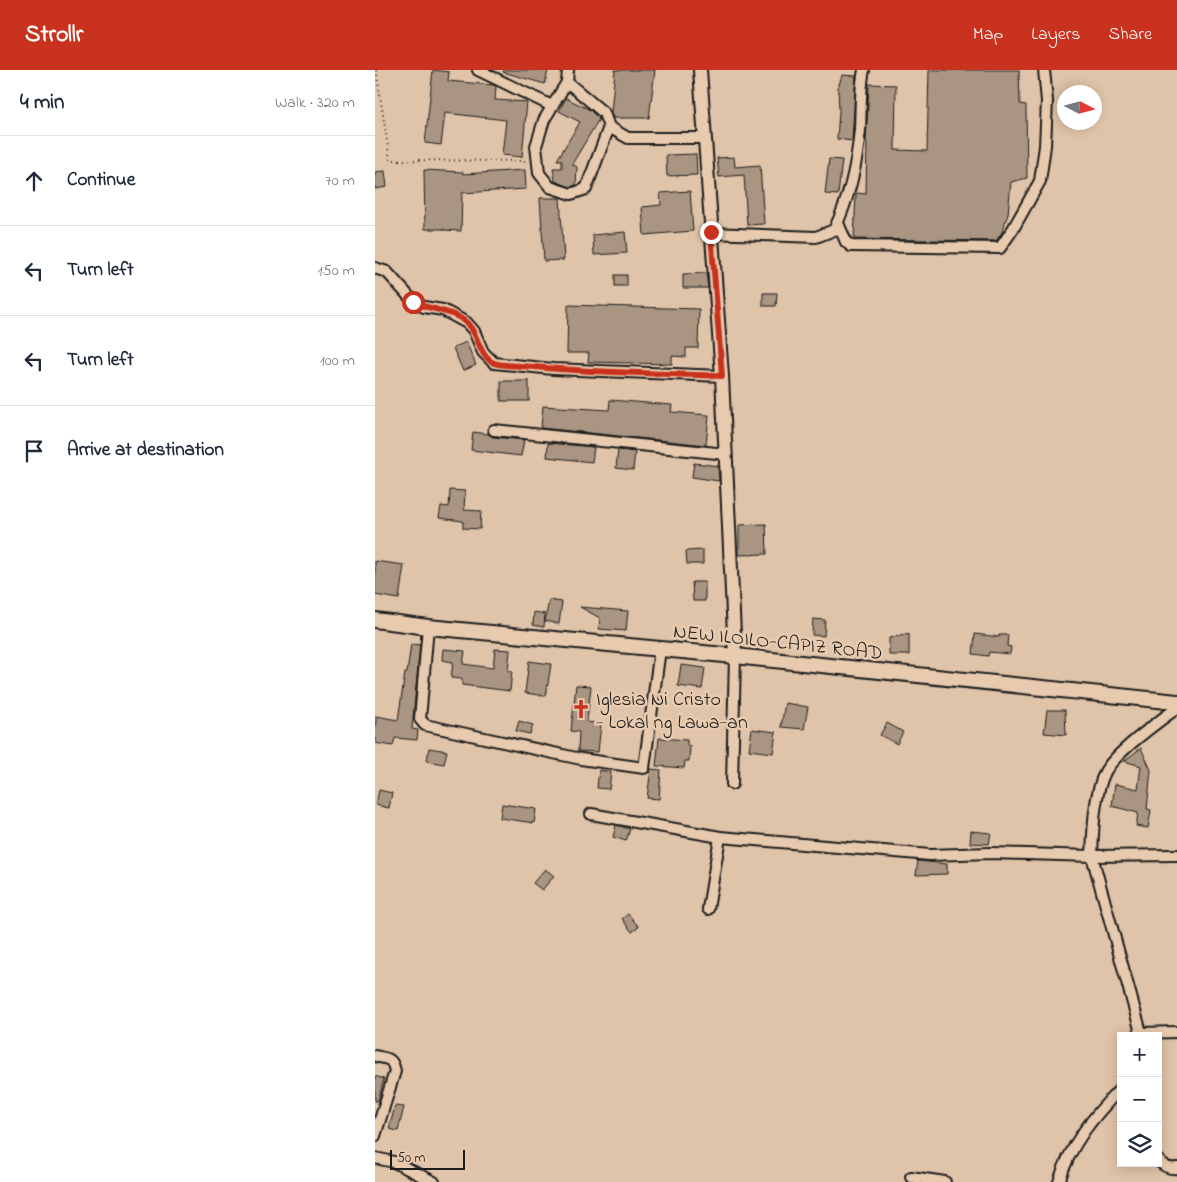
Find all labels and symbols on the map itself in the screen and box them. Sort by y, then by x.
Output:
north arrow [1057,85,1102,130]
route end [700,221,723,244]
route start [402,291,425,314]
street label: NEW ILOILO-CAPIZ ROAD [672,618,884,669]
place label: Iglesia Ni Cristo - Lokal ng Lawa-an [596,686,748,739]
church icon: Iglesia Ni Cristo - Lokal ng Lawa-an [570,698,592,720]
scale bar [390,1147,465,1170]

